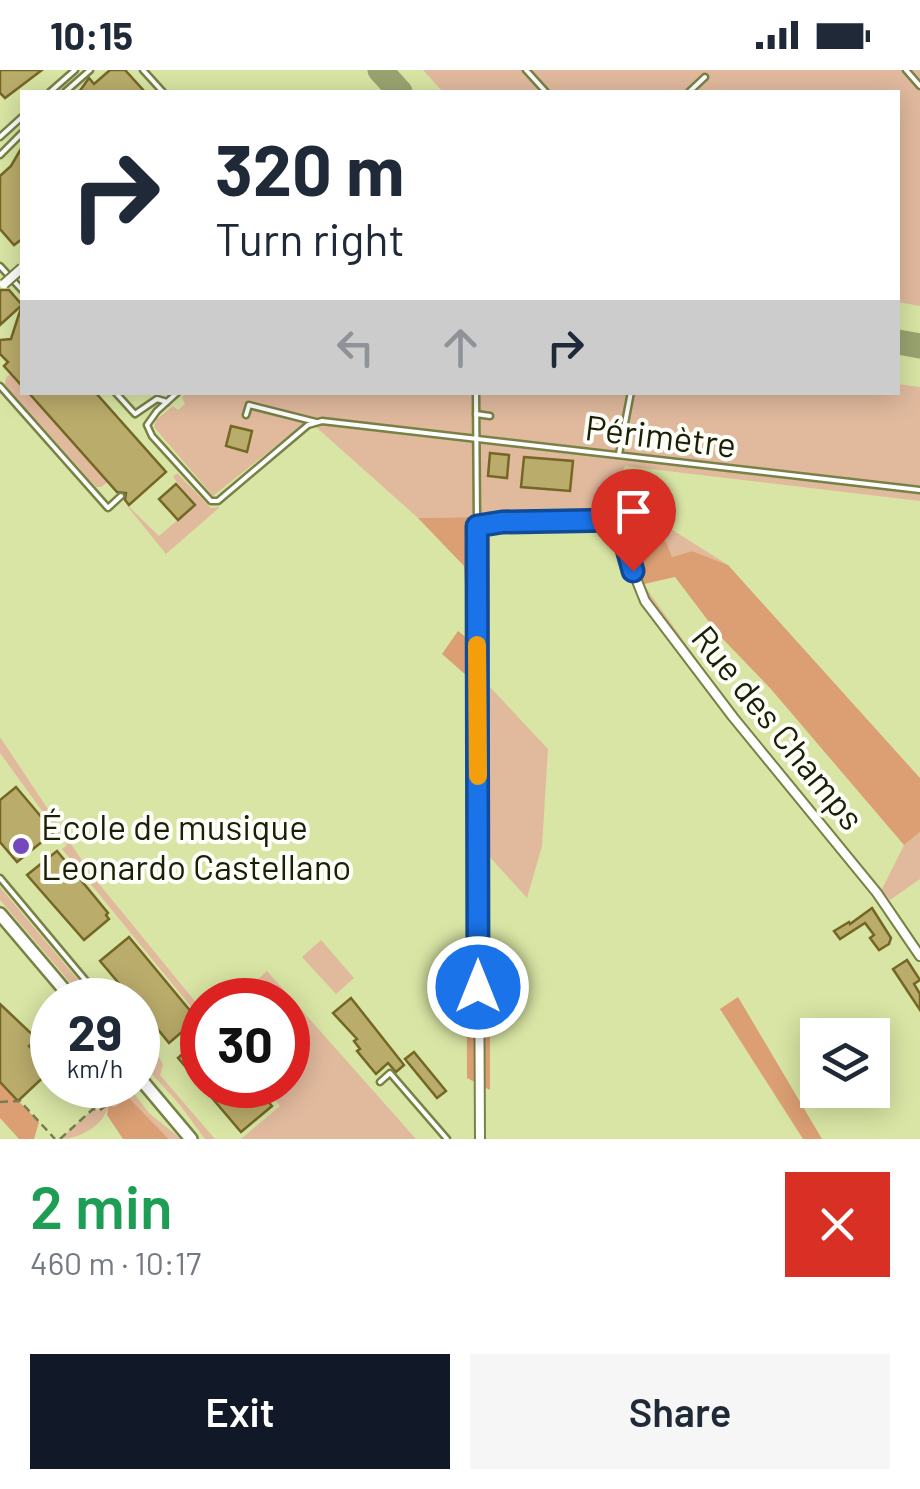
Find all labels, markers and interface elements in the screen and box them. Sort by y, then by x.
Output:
text: 10:15 [50,12,133,58]
text: 320 m [215,126,404,210]
icon: right [50,130,180,260]
text: Turn right [215,211,405,265]
icon: left [328,320,383,375]
icon: ahead [433,320,488,375]
icon: right [538,320,593,375]
street label: Périmètre [583,405,739,465]
pin [591,469,676,572]
icon: arrive [606,484,661,539]
street label: Rue des Champs [684,617,874,837]
place label: École de musique Leonardo Castellano [41,805,351,887]
marker: École de musique Leonardo Castellano [10,835,32,857]
position arrow [426,935,530,1039]
speed limit sign: 30 [180,978,310,1108]
text: 29 [68,1001,122,1061]
map controls [800,1018,890,1108]
button: layers [800,1018,890,1108]
text: km/h [67,1053,123,1083]
text: 2 min [30,1169,173,1241]
button: close [785,1172,890,1277]
text: 460 m · 10:17 [30,1243,201,1281]
button: Exit [30,1354,450,1469]
button: Share [470,1354,890,1469]

